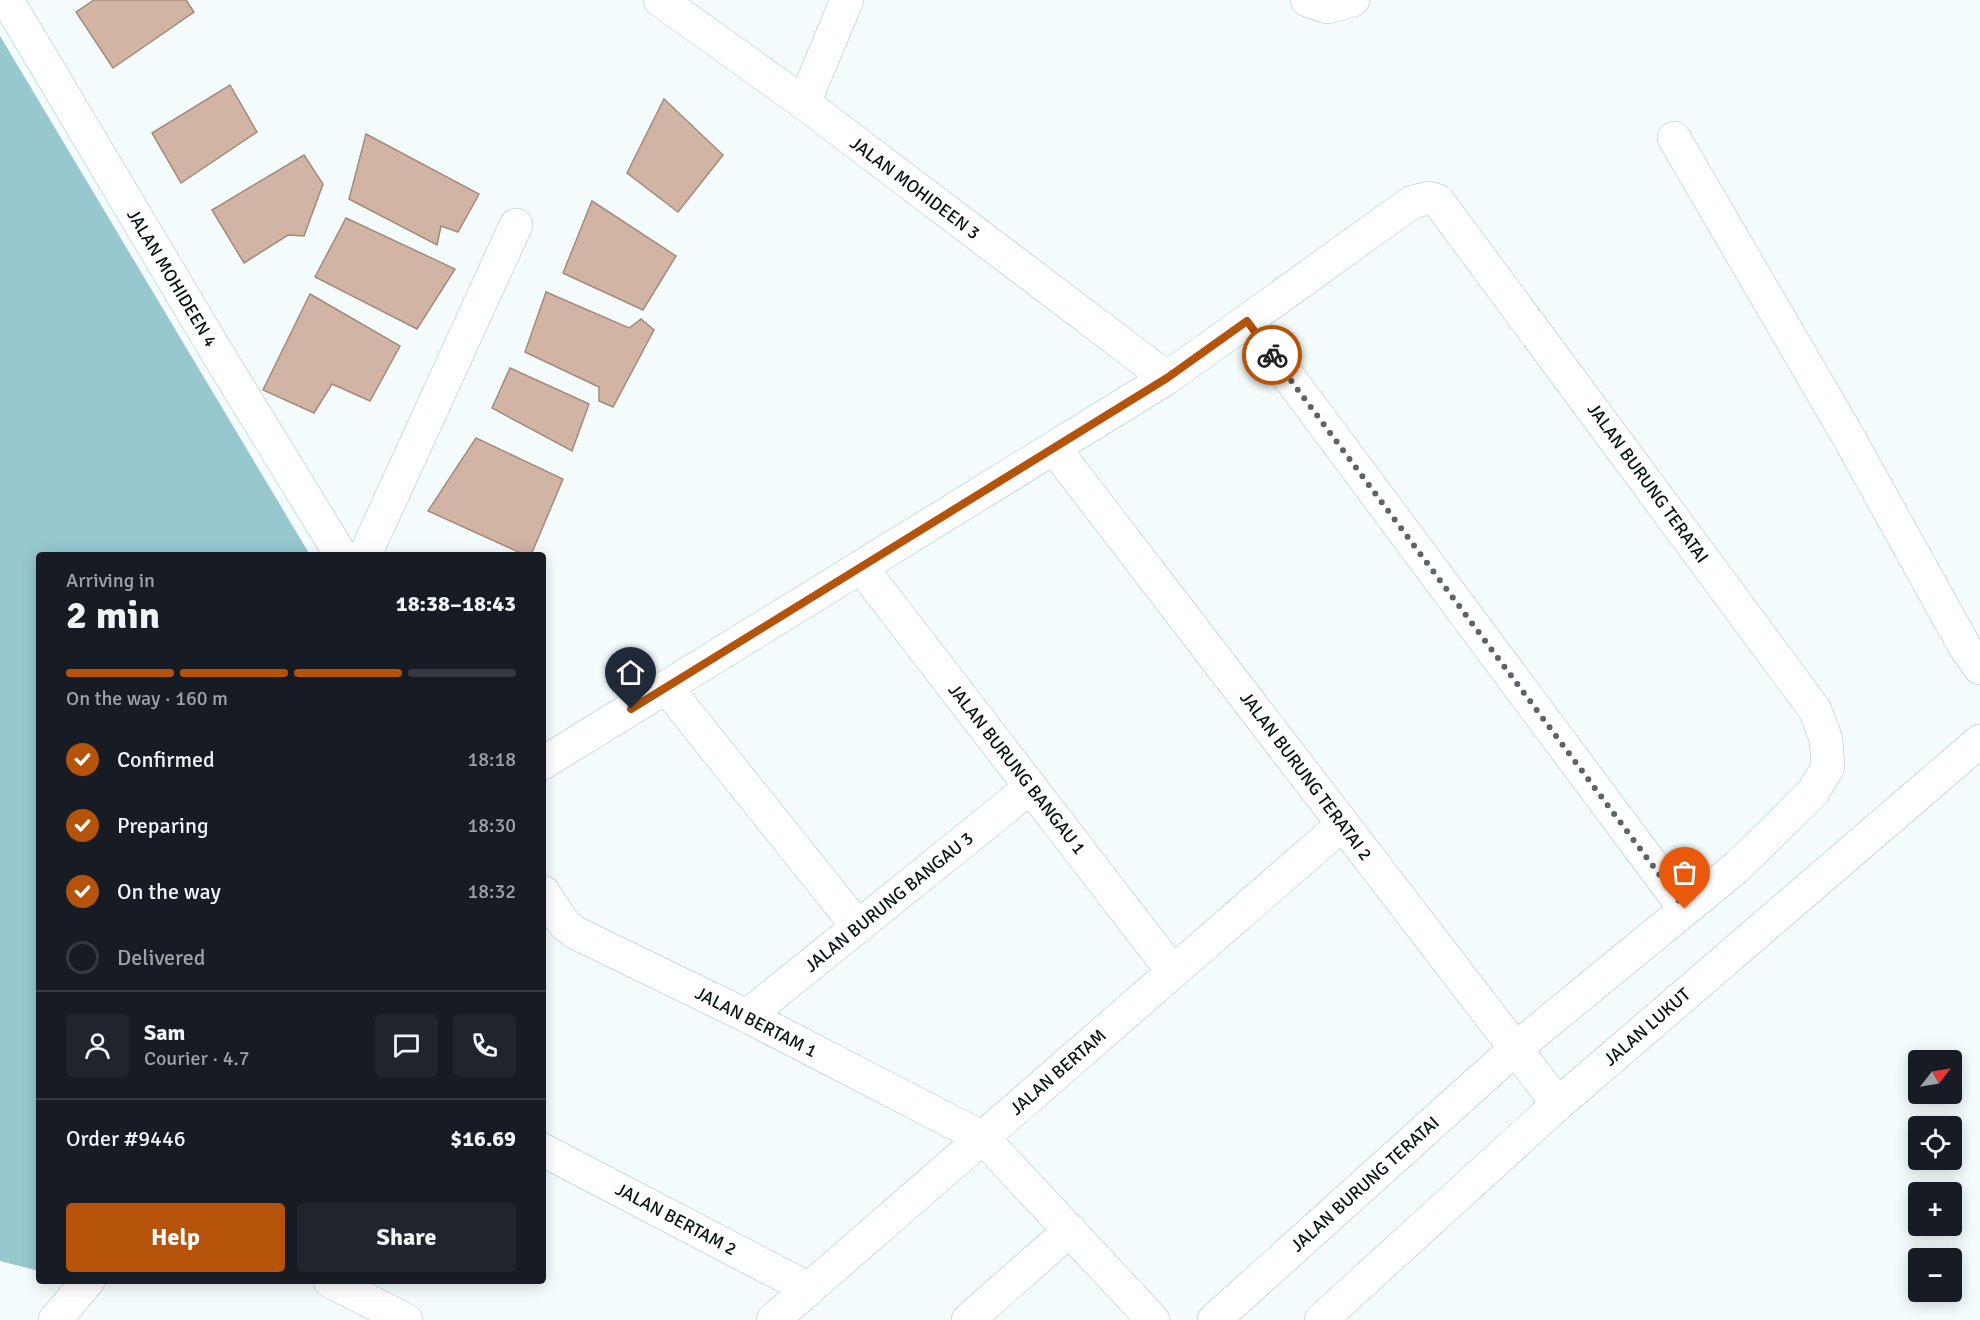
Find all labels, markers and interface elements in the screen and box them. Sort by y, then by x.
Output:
street label: JALAN MOHIDEEN 3 [846,132,984,244]
street label: JALAN MOHIDEEN 4 [122,205,222,351]
courier [1242,325,1302,385]
icon: bike [1256,339,1289,372]
street label: JALAN BURUNG TERATAI [1583,399,1713,567]
text: Arriving in [66,568,155,593]
text: 18:38–18:43 [396,590,516,617]
text: 2 min [66,591,160,639]
pin [605,647,656,709]
icon: home [614,656,647,689]
street label: JALAN BURUNG BANGAU 1 [944,679,1090,859]
text: On the way · 160 m [66,686,228,711]
street label: JALAN BURUNG TERATAI 2 [1235,687,1377,865]
icon: check [66,743,99,776]
text: Confirmed [117,746,215,773]
text: 18:18 [467,747,516,772]
icon: check [66,809,99,842]
text: Preparing [117,812,209,839]
text: 18:30 [467,813,516,838]
street label: JALAN BURUNG BANGAU 3 [800,827,978,977]
pin [1659,847,1710,909]
icon: bag [1668,856,1701,889]
icon: check [66,875,99,908]
text: On the way [117,878,221,905]
text: 18:32 [467,879,516,904]
text: Delivered [117,944,205,971]
street label: JALAN BERTAM 1 [691,982,821,1062]
street label: JALAN LUKUT [1599,983,1695,1071]
button: person [66,1014,129,1077]
button: chat [375,1014,438,1077]
button: phone [453,1014,516,1077]
text: Sam [144,1019,185,1046]
street label: JALAN BERTAM [1005,1024,1111,1120]
text: Courier · 4.7 [144,1046,250,1071]
north arrow [1908,1050,1962,1104]
map controls [1908,1050,1962,1302]
street label: JALAN BURUNG TERATAI [1286,1111,1444,1257]
button: locate [1908,1116,1962,1170]
text: Order #9446 [66,1125,186,1152]
text: $16.69 [450,1125,516,1152]
street label: JALAN BERTAM 2 [612,1178,740,1260]
button: + [1908,1182,1962,1236]
button: Help [66,1203,285,1272]
button: Share [297,1203,516,1272]
button: − [1908,1248,1962,1302]

